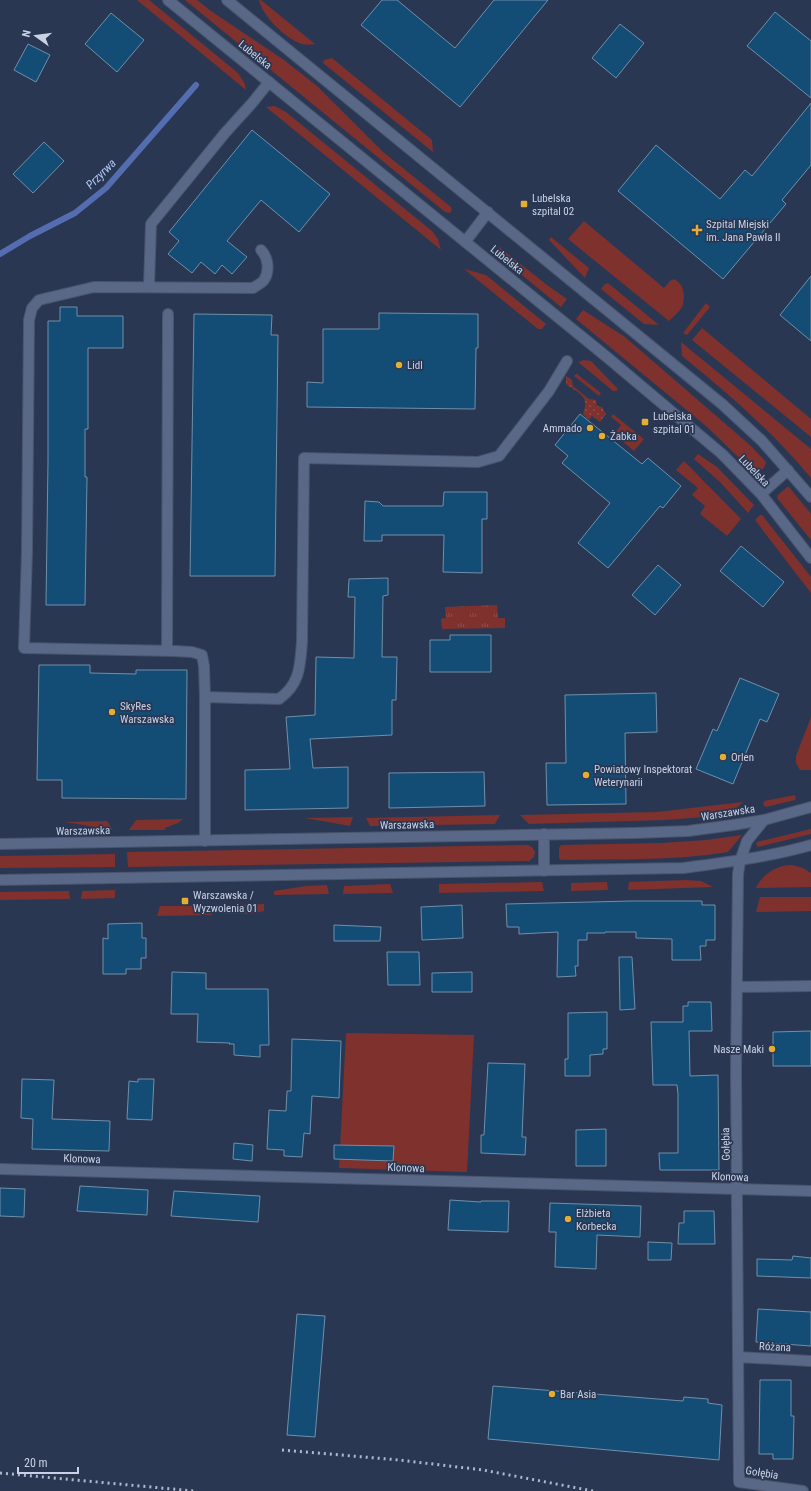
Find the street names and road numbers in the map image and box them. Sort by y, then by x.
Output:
street label: Lubelska [236,38,274,72]
street label: Lubelska [488,243,526,277]
street label: Lubelska [736,453,772,489]
street label: Warszawska [700,802,756,824]
street label: Warszawska [380,818,434,832]
street label: Warszawska [56,824,110,838]
street label: Gołębia [719,1127,733,1161]
street label: Klonowa [63,1152,101,1166]
street label: Klonowa [387,1161,425,1175]
street label: Klonowa [711,1170,749,1184]
street label: Różana [759,1340,791,1354]
street label: Gołębia [745,1464,779,1482]

